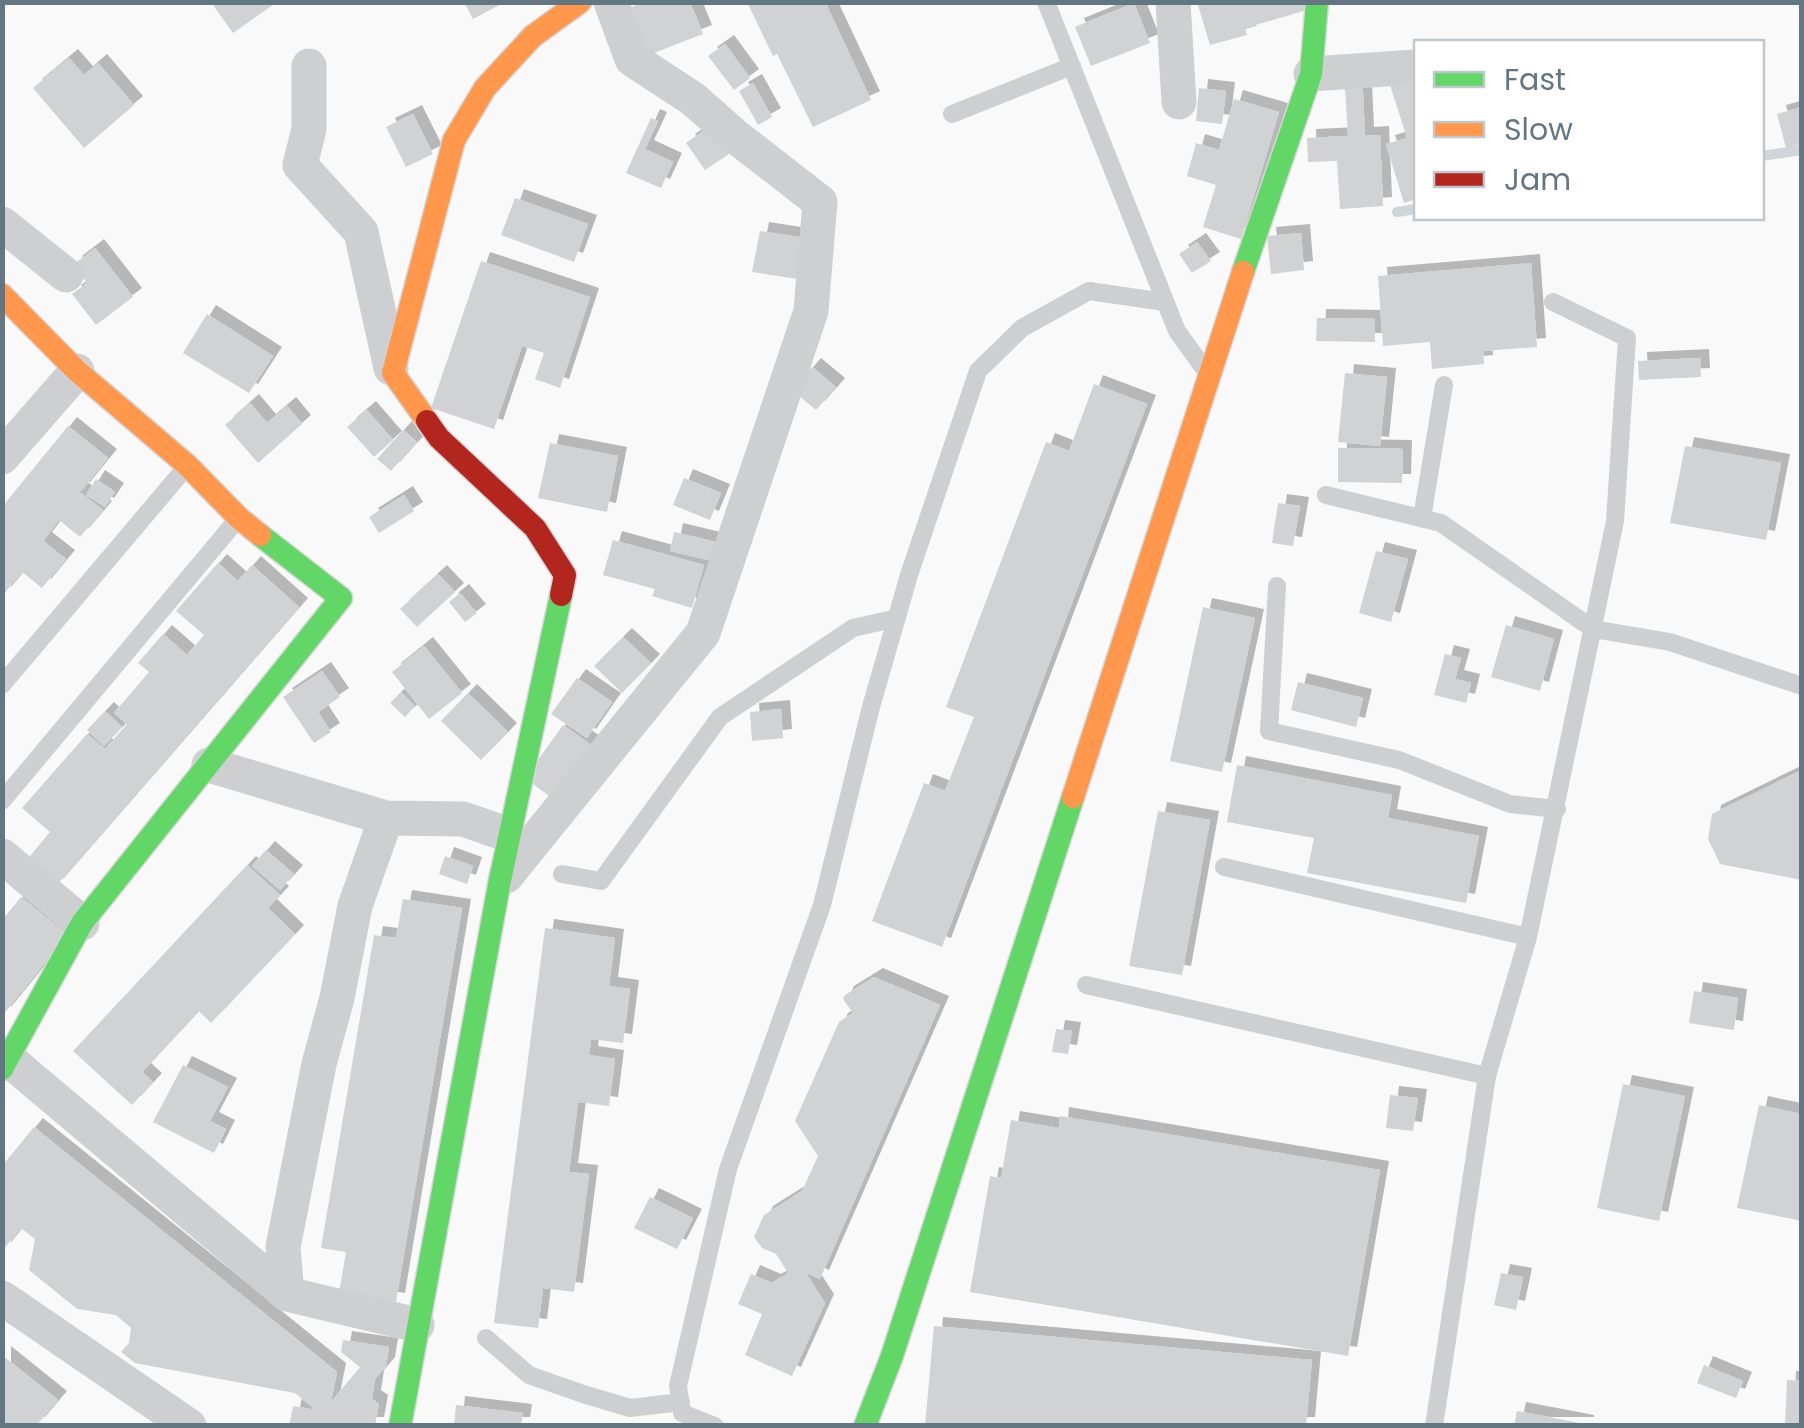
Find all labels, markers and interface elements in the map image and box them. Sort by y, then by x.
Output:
legend [1414,40,1764,220]
text: Fast [1504,58,1566,101]
text: Slow [1504,108,1573,151]
text: Jam [1504,158,1571,201]

